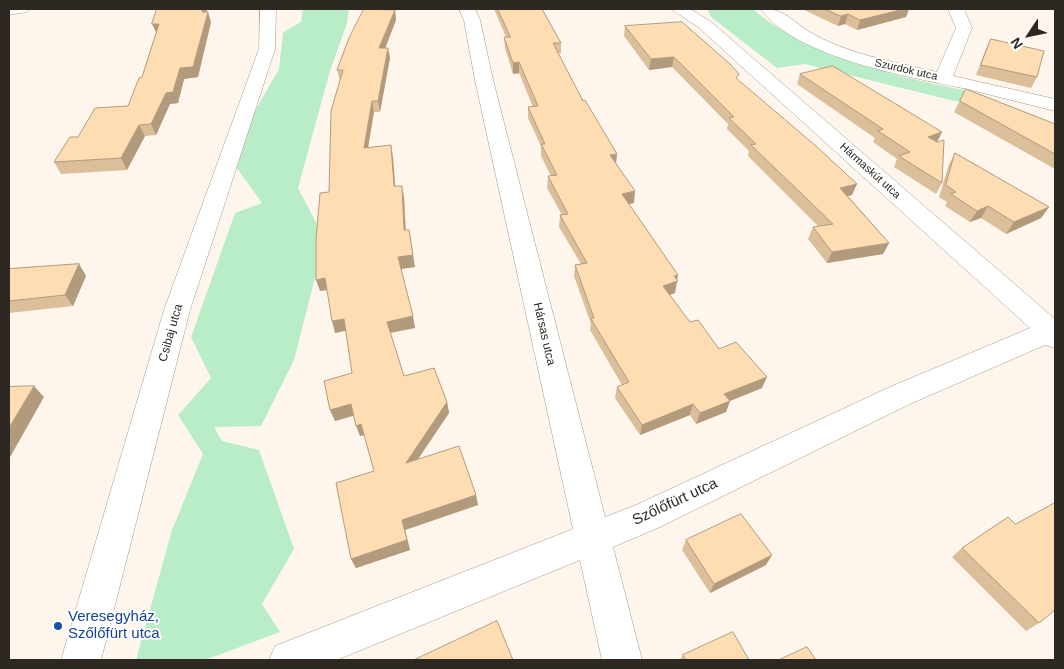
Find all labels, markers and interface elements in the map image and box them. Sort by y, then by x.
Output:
north arrow [1004,10,1054,60]
text: N [1007,35,1026,52]
street label: Szurdok utca [873,56,939,84]
street label: Hármaskút utca [837,140,903,202]
street label: Hársas utca [530,301,558,367]
street label: Csibaj utca [156,302,186,364]
street label: Szőlőfürt utca [630,474,720,530]
place label: Veresegyház, Szőlőfürt utca [68,608,160,643]
marker: Veresegyház, Szőlőfürt utca [52,620,64,632]

